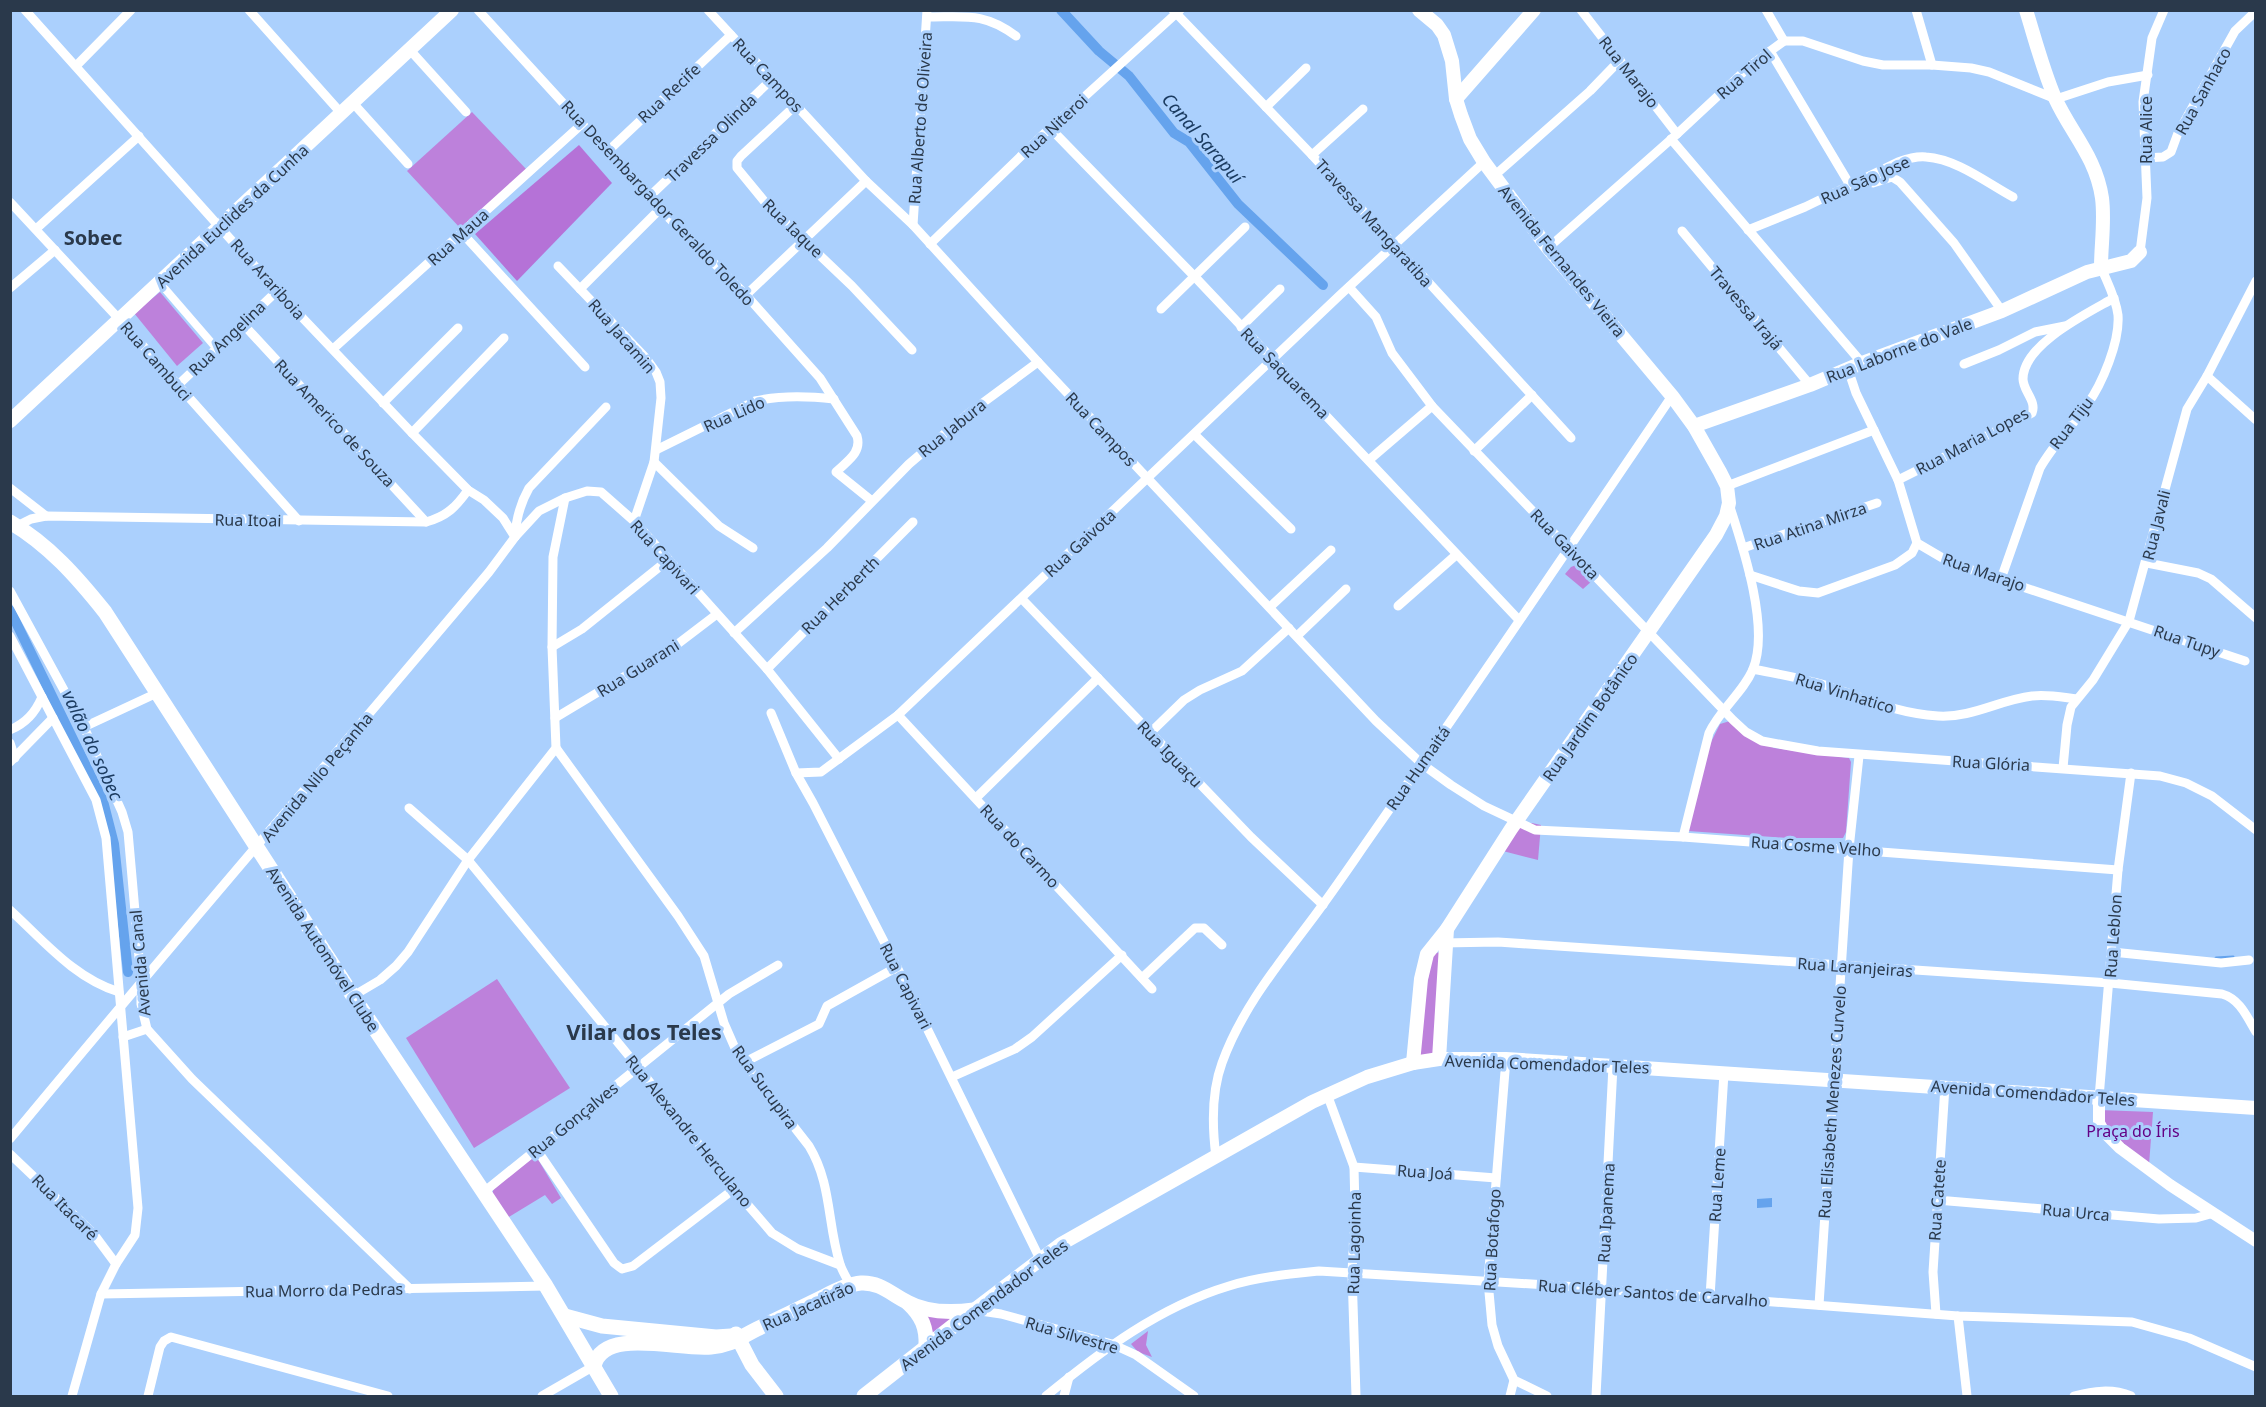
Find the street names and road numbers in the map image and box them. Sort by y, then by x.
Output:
street label: Rua Alberto de Oliveira [903,31,937,205]
street label: Rua Marajo [1594,32,1664,112]
street label: Rua Campos [728,33,808,117]
street label: Rua Sanhaco [2170,43,2236,139]
street label: Rua Tirol [1712,44,1776,104]
street label: Rua Recife [633,58,705,128]
street label: Travessa Olinda [661,89,761,187]
street label: Rua Niteroi [1016,89,1092,163]
street label: Rua Desembargador Geraldo Toledo [557,95,759,311]
street label: Rua Alice [2135,96,2157,164]
street label: Avenida Euclides da Cunha [151,139,313,293]
street label: Rua Sāo Jose [1817,151,1913,209]
street label: Travessa Mangaratiba [1311,154,1437,292]
street label: Avenida Fernandes Vieira [1494,180,1630,342]
street label: Rua Iaque [758,194,828,262]
street label: Rua Maua [423,204,493,270]
street label: Rua Arariboia [226,234,310,324]
street label: Travessa Irajá [1705,262,1787,354]
street label: Rua Jacamin [584,294,660,378]
street label: Rua Angelina [184,296,270,380]
street label: Rua Laborne do Vale [1823,312,1975,388]
street label: Rua Cambuci [115,317,197,405]
street label: Rua Saquarema [1236,323,1334,423]
street label: Rua Americo de Souza [270,354,400,492]
street label: Rua Campos [1061,387,1141,471]
street label: Rua Lido [700,391,768,437]
street label: Rua Tiju [2044,392,2098,454]
street label: Rua Jabura [913,394,991,462]
street label: Rua Maria Lopes [1912,402,2032,480]
street label: Rua Javali [2137,488,2175,562]
street label: Rua Atina Mirza [1751,496,1869,556]
street label: Rua Gaivota [1039,504,1121,582]
street label: Rua Gaivota [1526,504,1604,584]
street label: Rua Itoai [214,508,282,532]
street label: Rua Capivari [625,515,705,599]
street label: Rua Marajo [1940,548,2028,596]
street label: Rua Herberth [796,551,884,639]
street label: Rua Tupy [2151,619,2224,663]
street label: Rua Guarani [593,634,683,702]
street label: Rua Jardim Botânico [1537,648,1643,786]
street label: Rua Vinhatico [1793,667,1897,719]
street label: Avenida Nilo Peçanha [256,708,378,846]
street label: Rua Iguaçu [1133,716,1207,792]
street label: Rua Humaitá [1381,722,1455,814]
street label: Rua Glória [1951,750,2031,776]
street label: Rua do Carmo [975,799,1065,893]
street label: Rua Cosme Velho [1750,830,1882,862]
street label: Avenida Automóvel Clube [261,862,385,1036]
street label: Rua Leblon [2099,893,2127,979]
street label: Avenida Canal [124,909,156,1017]
street label: Rua Capivari [875,939,937,1033]
street label: Rua Laranjeiras [1797,952,1913,982]
street label: Rua Elisabeth Menezes Curvelo [1813,985,1851,1219]
street label: Rua Sucupira [727,1041,803,1133]
street label: Avenida Comendador Teles [1444,1049,1650,1079]
street label: Rua Alexandre Herculano [621,1050,757,1212]
street label: Avenida Comendador Teles [1930,1075,2136,1111]
street label: Rua Gonçalves [523,1077,623,1163]
street label: Rua Leme [1703,1147,1731,1223]
street label: Rua Catete [1923,1158,1951,1242]
street label: Rua Joá [1396,1159,1454,1185]
street label: Rua Ipanema [1592,1162,1620,1264]
street label: Rua Itacaré [27,1169,103,1245]
street label: Rua Botafogo [1478,1188,1506,1292]
street label: Rua Lagoinha [1342,1191,1366,1295]
street label: Rua Urca [2041,1198,2111,1226]
street label: Avenida Comendador Teles [896,1235,1072,1375]
street label: Rua Cléber Santos de Carvalho [1537,1274,1769,1312]
street label: Rua Jacatirão [759,1276,857,1336]
street label: Rua Morro da Pedras [245,1278,403,1302]
street label: Rua Silvestre [1023,1311,1121,1359]

